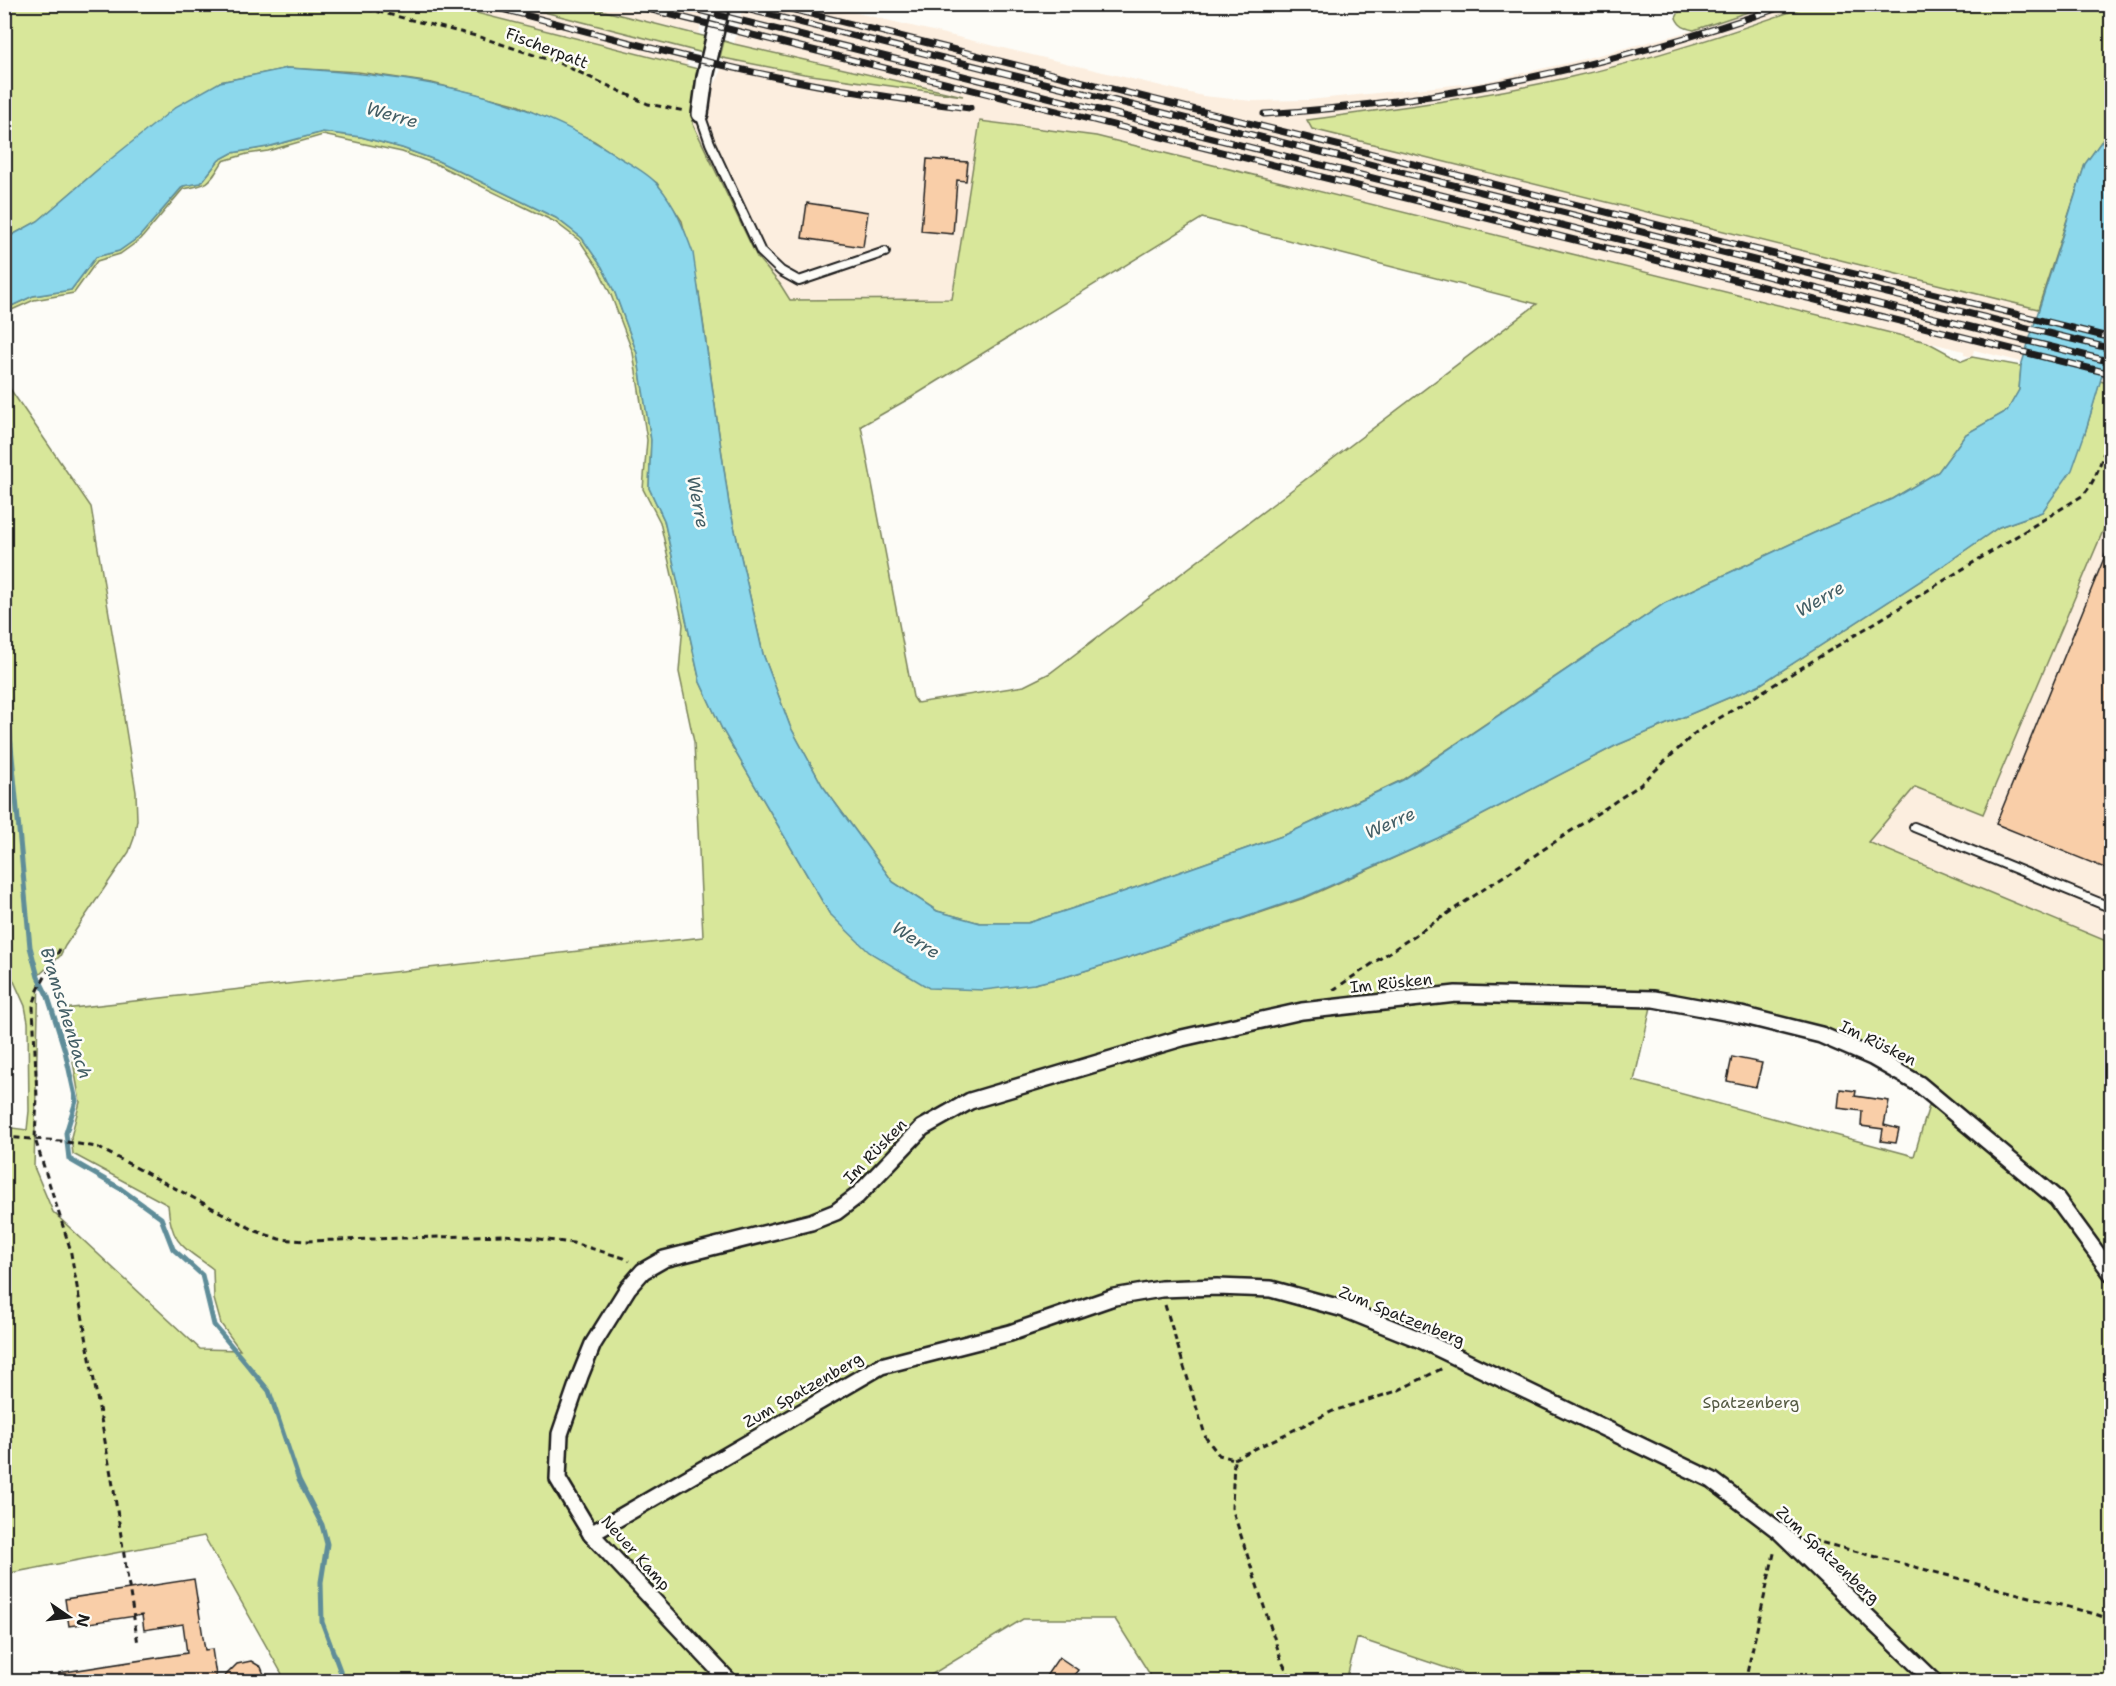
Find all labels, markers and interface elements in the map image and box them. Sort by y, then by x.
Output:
street label: Fischerpatt [503,23,591,73]
water label: Werre [363,96,421,134]
water label: Werre [681,474,715,530]
water label: Werre [1791,575,1849,623]
water label: Werre [1361,801,1419,845]
water label: Werre [887,916,945,964]
water label: Bramschenbach [35,944,97,1082]
street label: Im Rüsken [1349,968,1433,998]
street label: Im Rüsken [1836,1015,1920,1071]
street label: Im Rüsken [839,1114,911,1188]
street label: Zum Spatzenberg [1336,1281,1468,1351]
street label: Zum Spatzenberg [740,1347,867,1433]
park label: Spatzenberg [1703,1392,1800,1413]
street label: Zum Spatzenberg [1772,1502,1884,1609]
street label: Neuer Kamp [597,1511,675,1595]
north arrow [39,1587,99,1647]
text: N [71,1612,95,1629]

